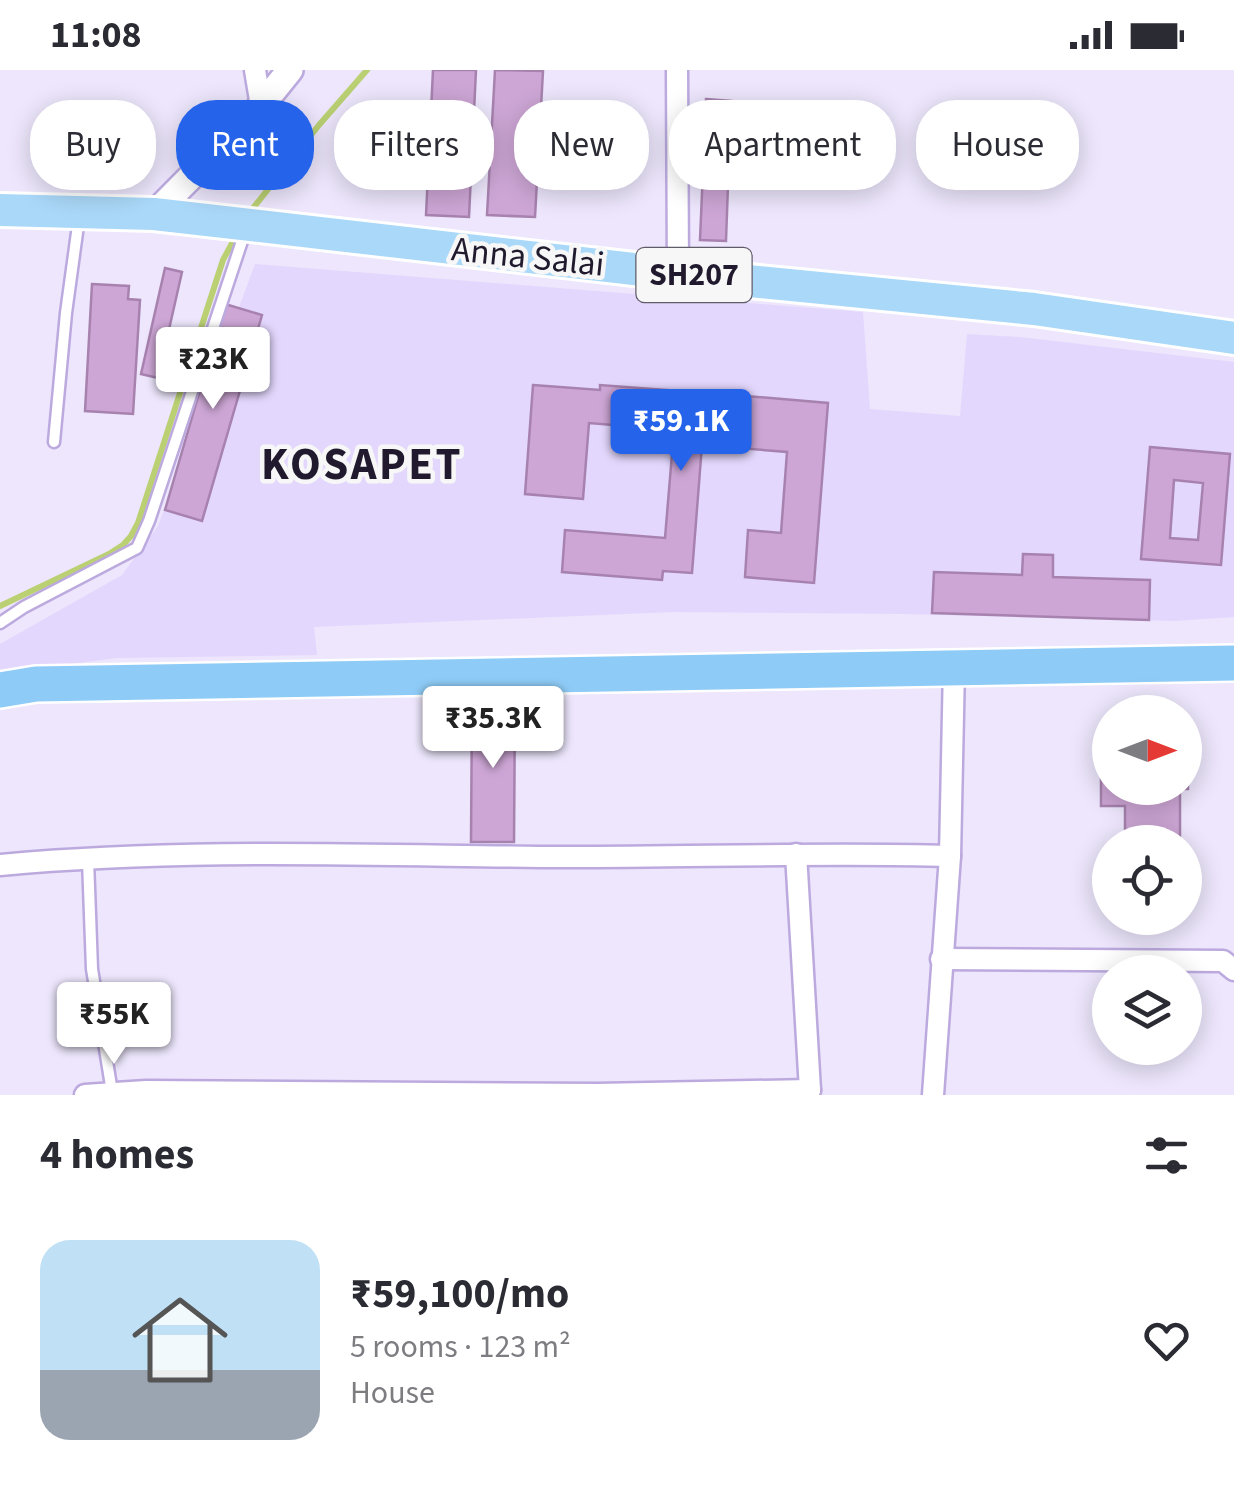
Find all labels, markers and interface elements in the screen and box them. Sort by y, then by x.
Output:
text: 11:08 [50,8,142,62]
chip: Buy [30,100,156,190]
chip: Rent [176,100,314,190]
chip: Filters [334,100,494,190]
chip: New [514,100,649,190]
chip: Apartment [669,100,896,190]
chip: House [916,100,1079,190]
street label: Anna Salai [449,224,607,290]
road number: SH207 [636,248,752,302]
pin: ₹23K [154,327,272,412]
text: ₹23K [178,336,248,382]
pin: ₹59.1K [600,389,762,474]
text: ₹59.1K [633,398,729,444]
district label: KOSAPET [261,433,463,497]
pin: ₹35.3K [412,686,574,771]
text: ₹35.3K [445,695,541,741]
north arrow [1092,695,1202,805]
map controls [1092,695,1202,1065]
button: locate [1092,825,1202,935]
button: layers [1092,955,1202,1065]
pin: ₹55K [55,982,173,1067]
text: ₹55K [79,991,149,1037]
text: 4 homes [40,1125,194,1185]
icon: filters [1139,1128,1194,1183]
text: ₹59,100/mo [350,1264,569,1324]
icon: home [120,1280,240,1400]
icon: heart [1139,1313,1194,1368]
text: 5 rooms · 123 m² [350,1324,571,1370]
text: House [350,1370,435,1416]

